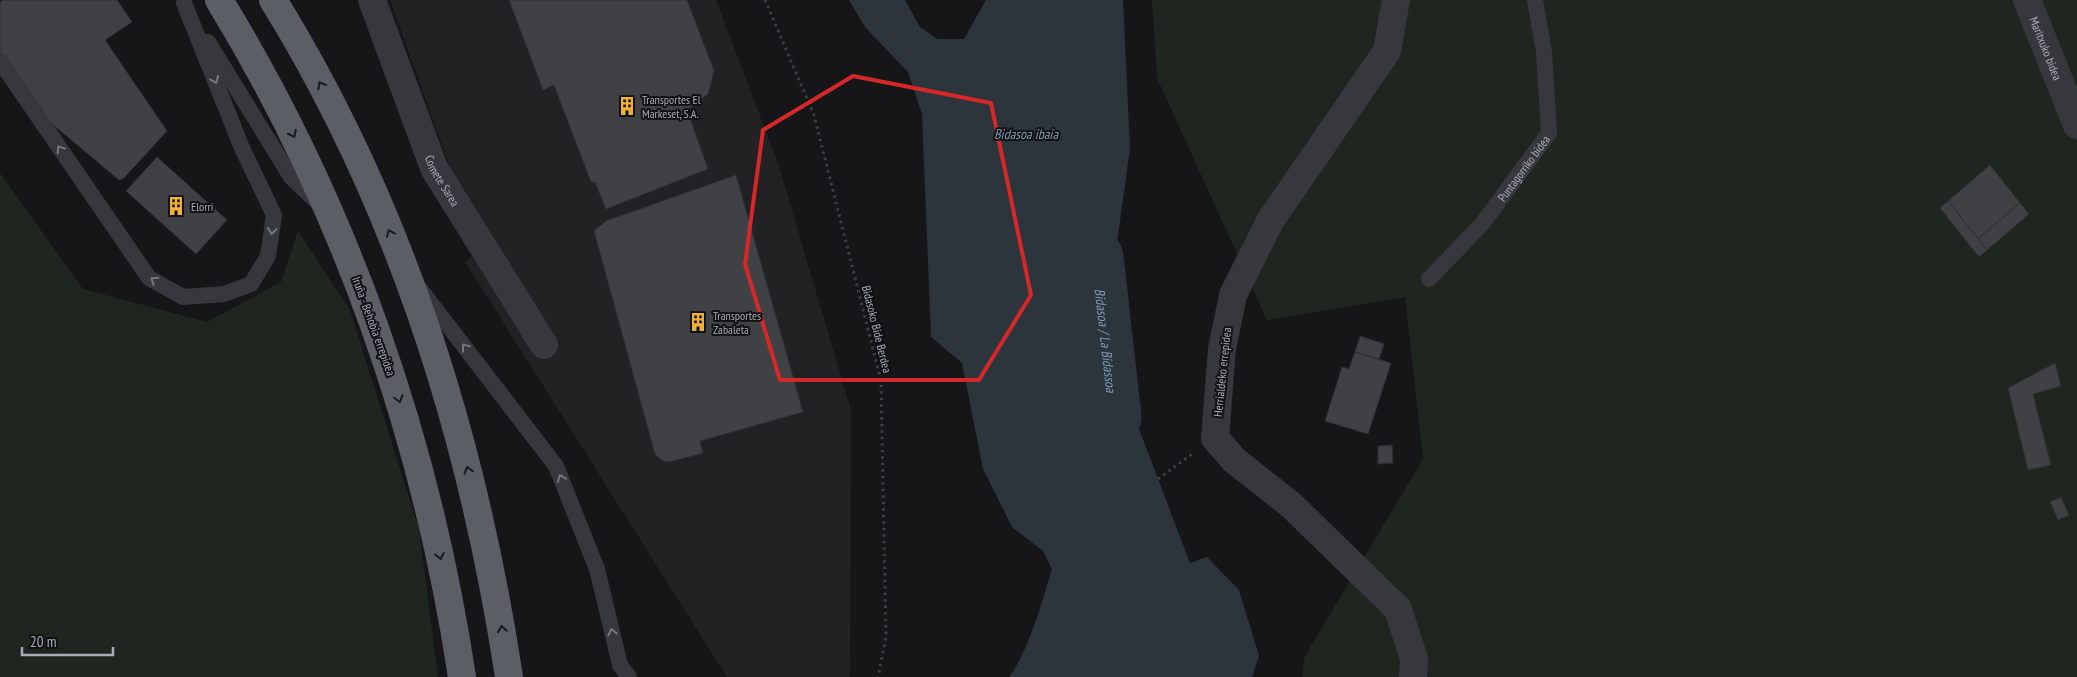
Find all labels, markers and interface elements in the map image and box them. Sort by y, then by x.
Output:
street label: Maritxuko bidea [2027,14,2066,82]
one-way arrow [209,76,219,84]
one-way arrow [318,82,328,91]
place label: Transportes El Markeset, S.A. [642,92,701,121]
building icon: Transportes El Markeset, S.A. [616,95,638,117]
water label: Bidasoa ibaia [994,125,1059,143]
one-way arrow [287,129,297,138]
street label: Puntagorriko bidea [1494,132,1553,204]
one-way arrow [57,145,66,154]
street label: Comete Sarea [422,153,463,209]
building icon: Elorri [165,195,187,217]
place label: Elorri [191,199,213,214]
one-way arrow [267,227,278,235]
one-way arrow [386,229,396,238]
street label: Iruña - Behobia errepidea [349,274,399,378]
one-way arrow [150,277,160,286]
street label: Bidasoko Bide Berdea [859,284,895,374]
water label: Bidasoa / La Bidassoa [1091,288,1120,395]
place label: Transportes Zabaleta [713,308,761,337]
building icon: Transportes Zabaleta [687,311,709,333]
street label: Herrialdeko errepidea [1210,326,1234,417]
one-way arrow [463,344,471,353]
one-way arrow [394,394,404,402]
one-way arrow [464,466,474,474]
one-way arrow [557,474,567,483]
one-way arrow [434,551,445,560]
scale bar [22,624,114,656]
one-way arrow [497,624,507,633]
one-way arrow [607,627,618,636]
text: 20 m [30,632,56,651]

